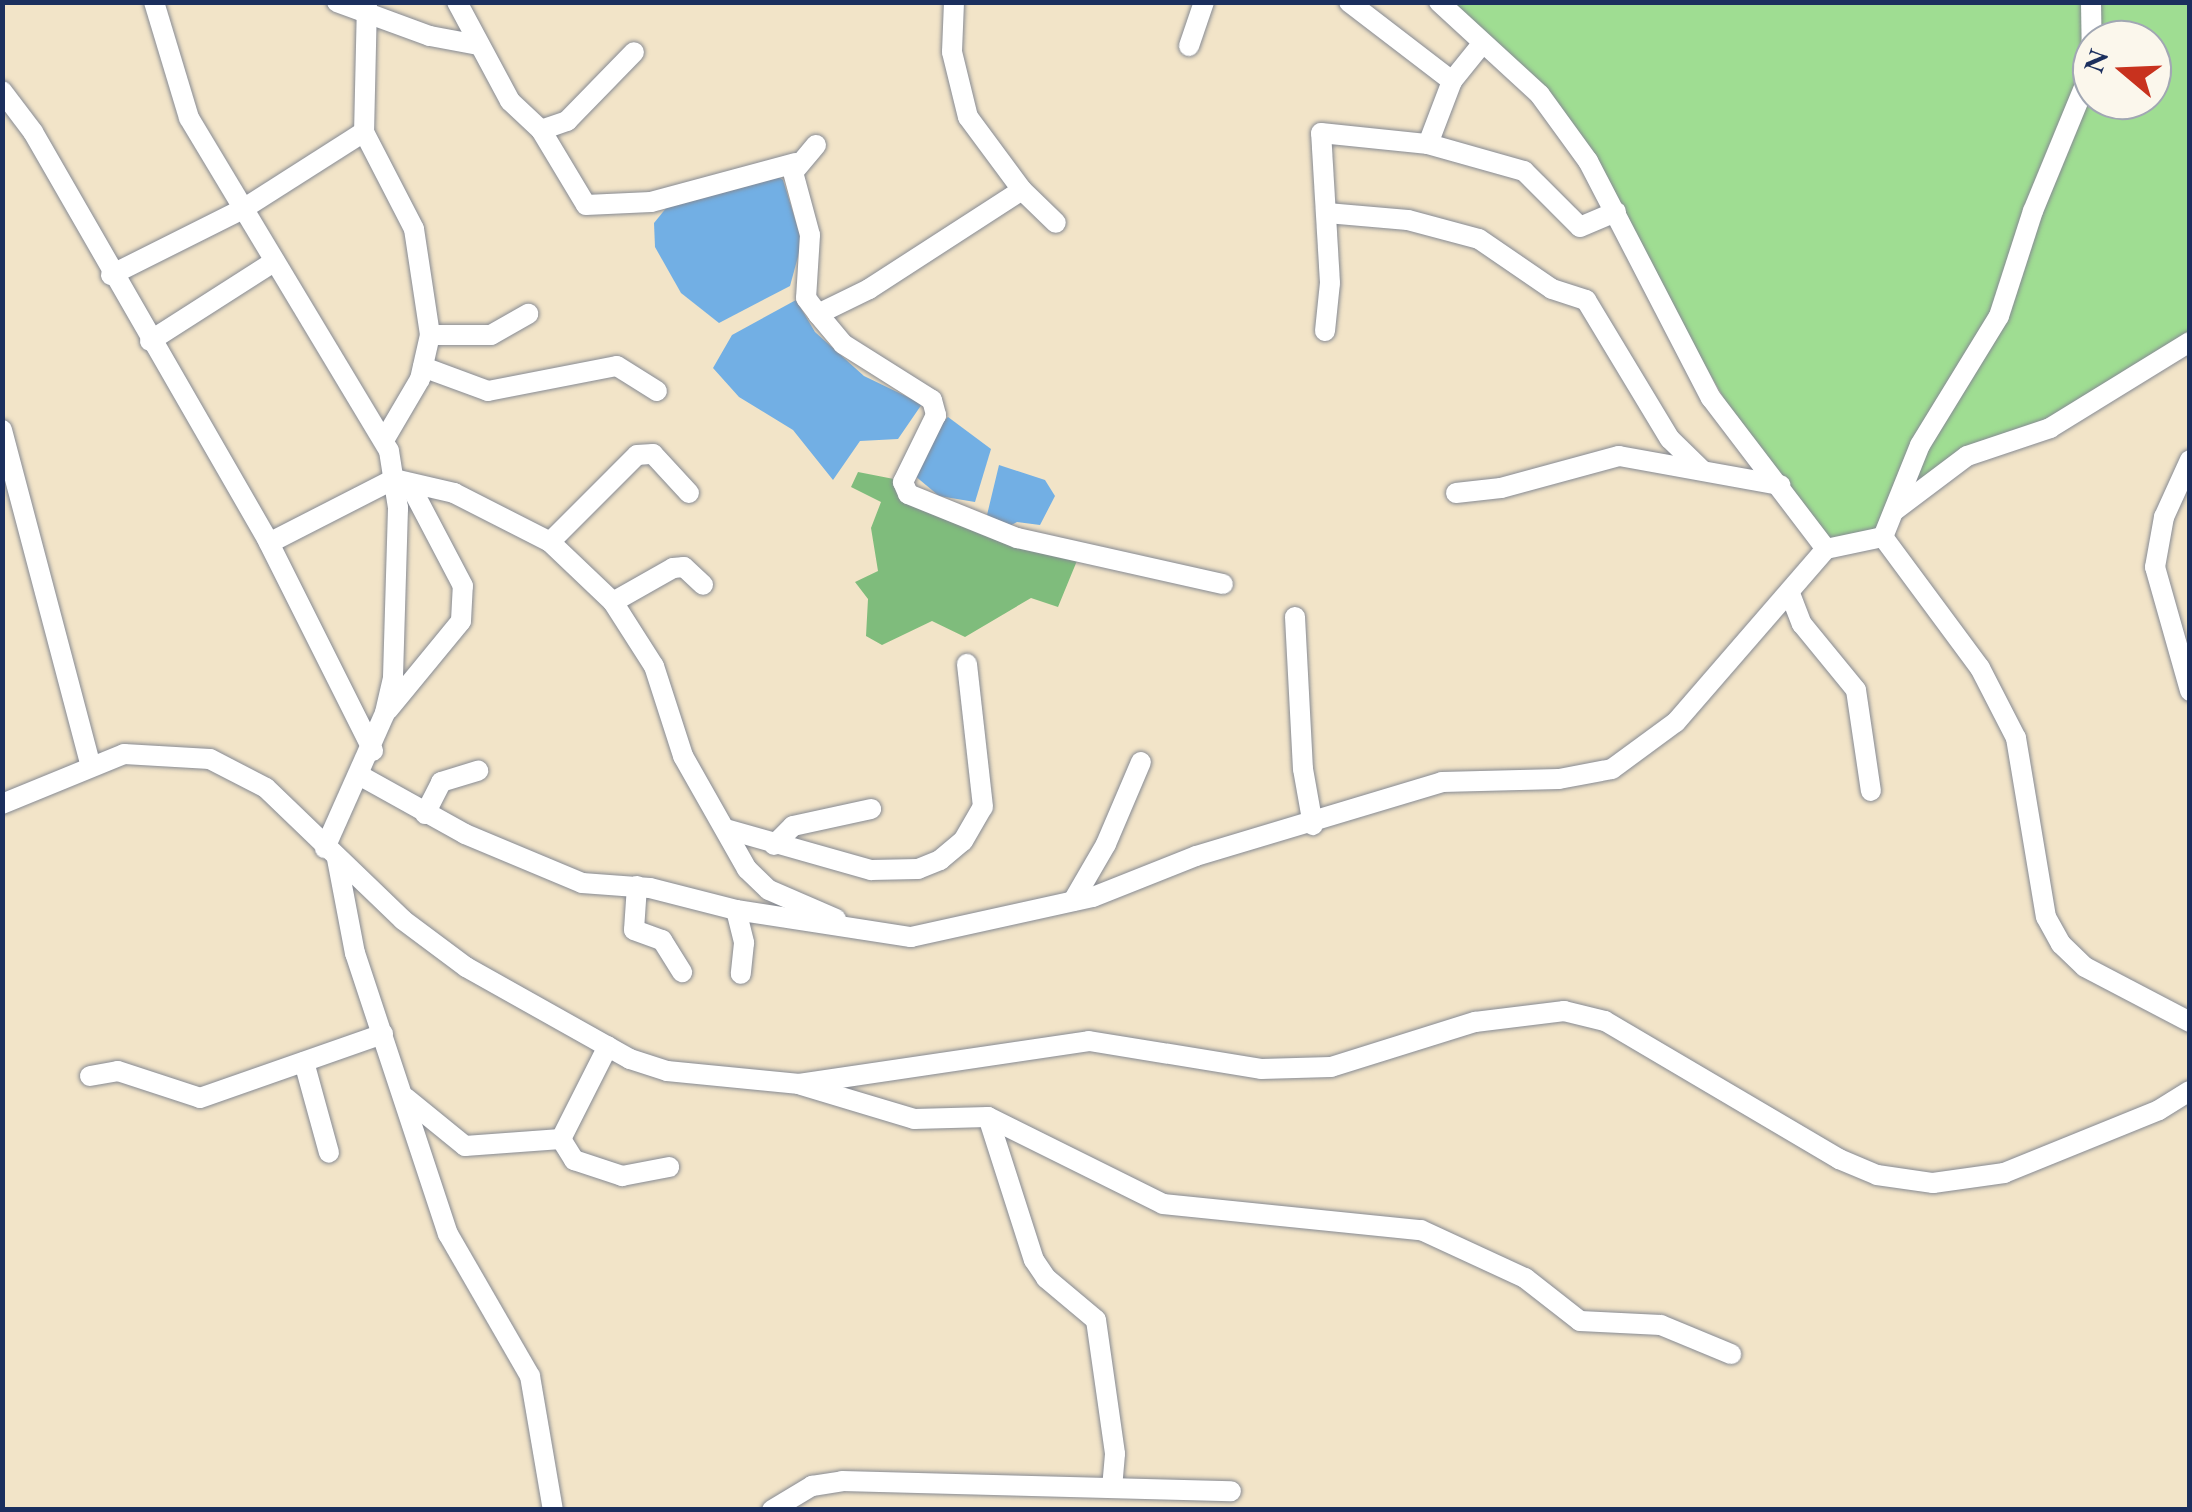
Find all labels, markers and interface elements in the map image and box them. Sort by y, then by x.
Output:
north arrow [2072,20,2172,120]
text: N [2075,44,2116,77]

